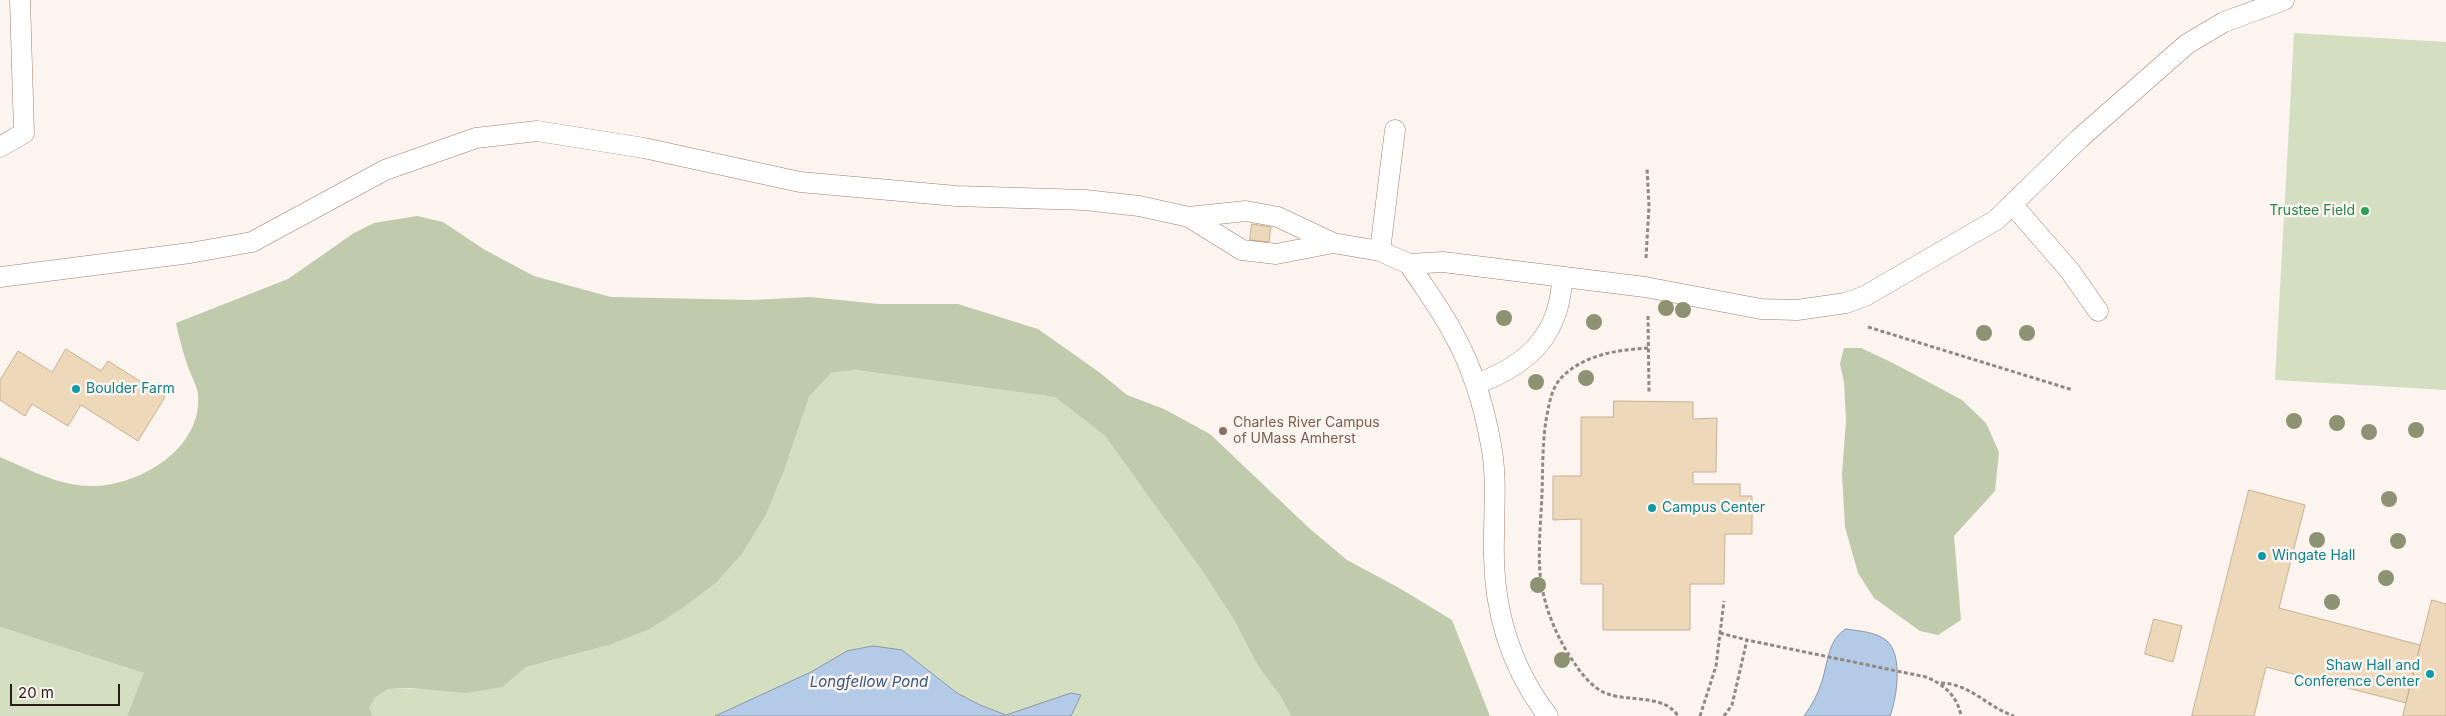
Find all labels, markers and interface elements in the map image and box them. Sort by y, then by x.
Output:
place label: Trustee Field [2269,203,2355,219]
marker: Trustee Field [2359,205,2371,217]
place label: Boulder Farm [86,381,175,397]
marker: Boulder Farm [70,383,82,395]
place label: Charles River Campus of UMass Amherst [1233,415,1380,448]
marker: Charles River Campus of UMass Amherst [1217,425,1229,437]
place label: Campus Center [1662,500,1765,516]
marker: Campus Center [1646,502,1658,514]
place label: Wingate Hall [2272,548,2355,564]
marker: Wingate Hall [2256,550,2268,562]
place label: Shaw Hall and Conference Center [2294,658,2420,690]
marker: Shaw Hall and Conference Center [2424,668,2436,680]
water label: Longfellow Pond [810,673,928,691]
scale bar [12,674,122,706]
text: 20 m [18,683,54,702]

